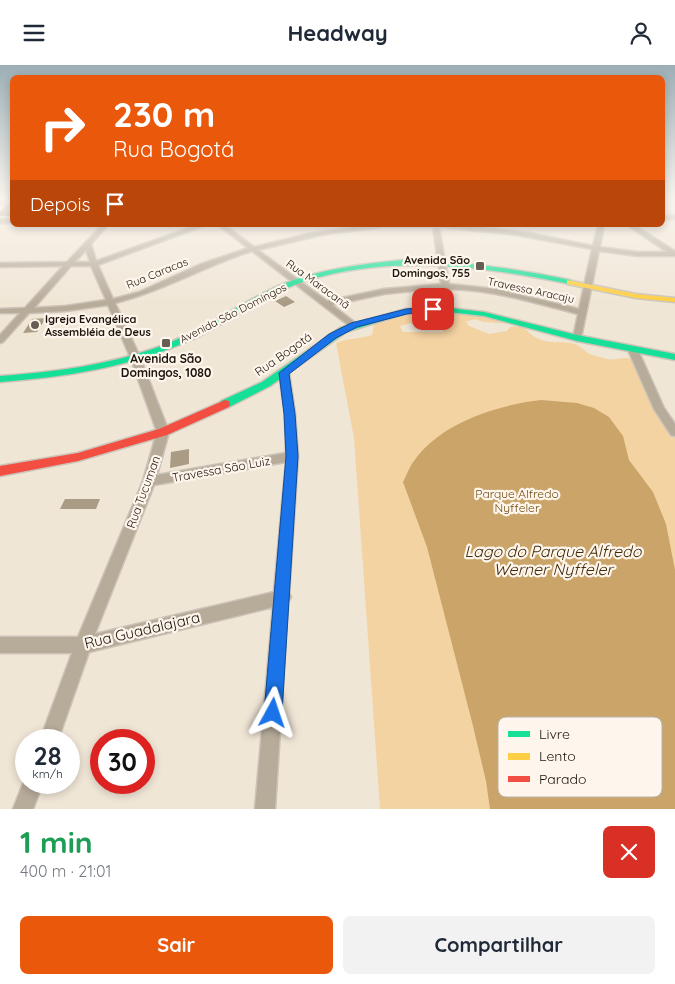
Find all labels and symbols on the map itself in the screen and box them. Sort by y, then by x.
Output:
place label: Avenida São Domingos, 755 [392,253,470,280]
street label: Rua Caracas [124,254,190,292]
street label: Rua Maracanã [284,256,352,312]
marker: Avenida São Domingos, 755 [474,260,486,272]
street label: Travessa Aracaju [486,274,576,306]
street label: Avenida São Domingos [177,280,289,346]
pin [412,288,454,330]
place label: Igreja Evangélica Assembléia de Deus [45,312,151,339]
marker: Igreja Evangélica Assembléia de Deus [29,319,41,331]
street label: Rua Bogotá [252,329,314,379]
marker: Avenida São Domingos, 1080 [160,337,172,349]
place label: Avenida São Domingos, 1080 [121,351,211,380]
street label: Travessa São Luiz [171,453,271,485]
street label: Rua Tucuman [123,454,163,530]
park label: Parque Alfredo Nyffeler [475,486,559,515]
water label: Lago do Parque Alfredo Werner Nyffeler [465,541,643,579]
street label: Rua Guadalajara [82,607,202,653]
position arrow [246,686,298,738]
legend [498,717,662,797]
text: Livre [539,725,570,743]
speed limit sign: 30 [90,729,155,794]
text: Lento [539,747,576,765]
text: Parado [539,770,586,788]

